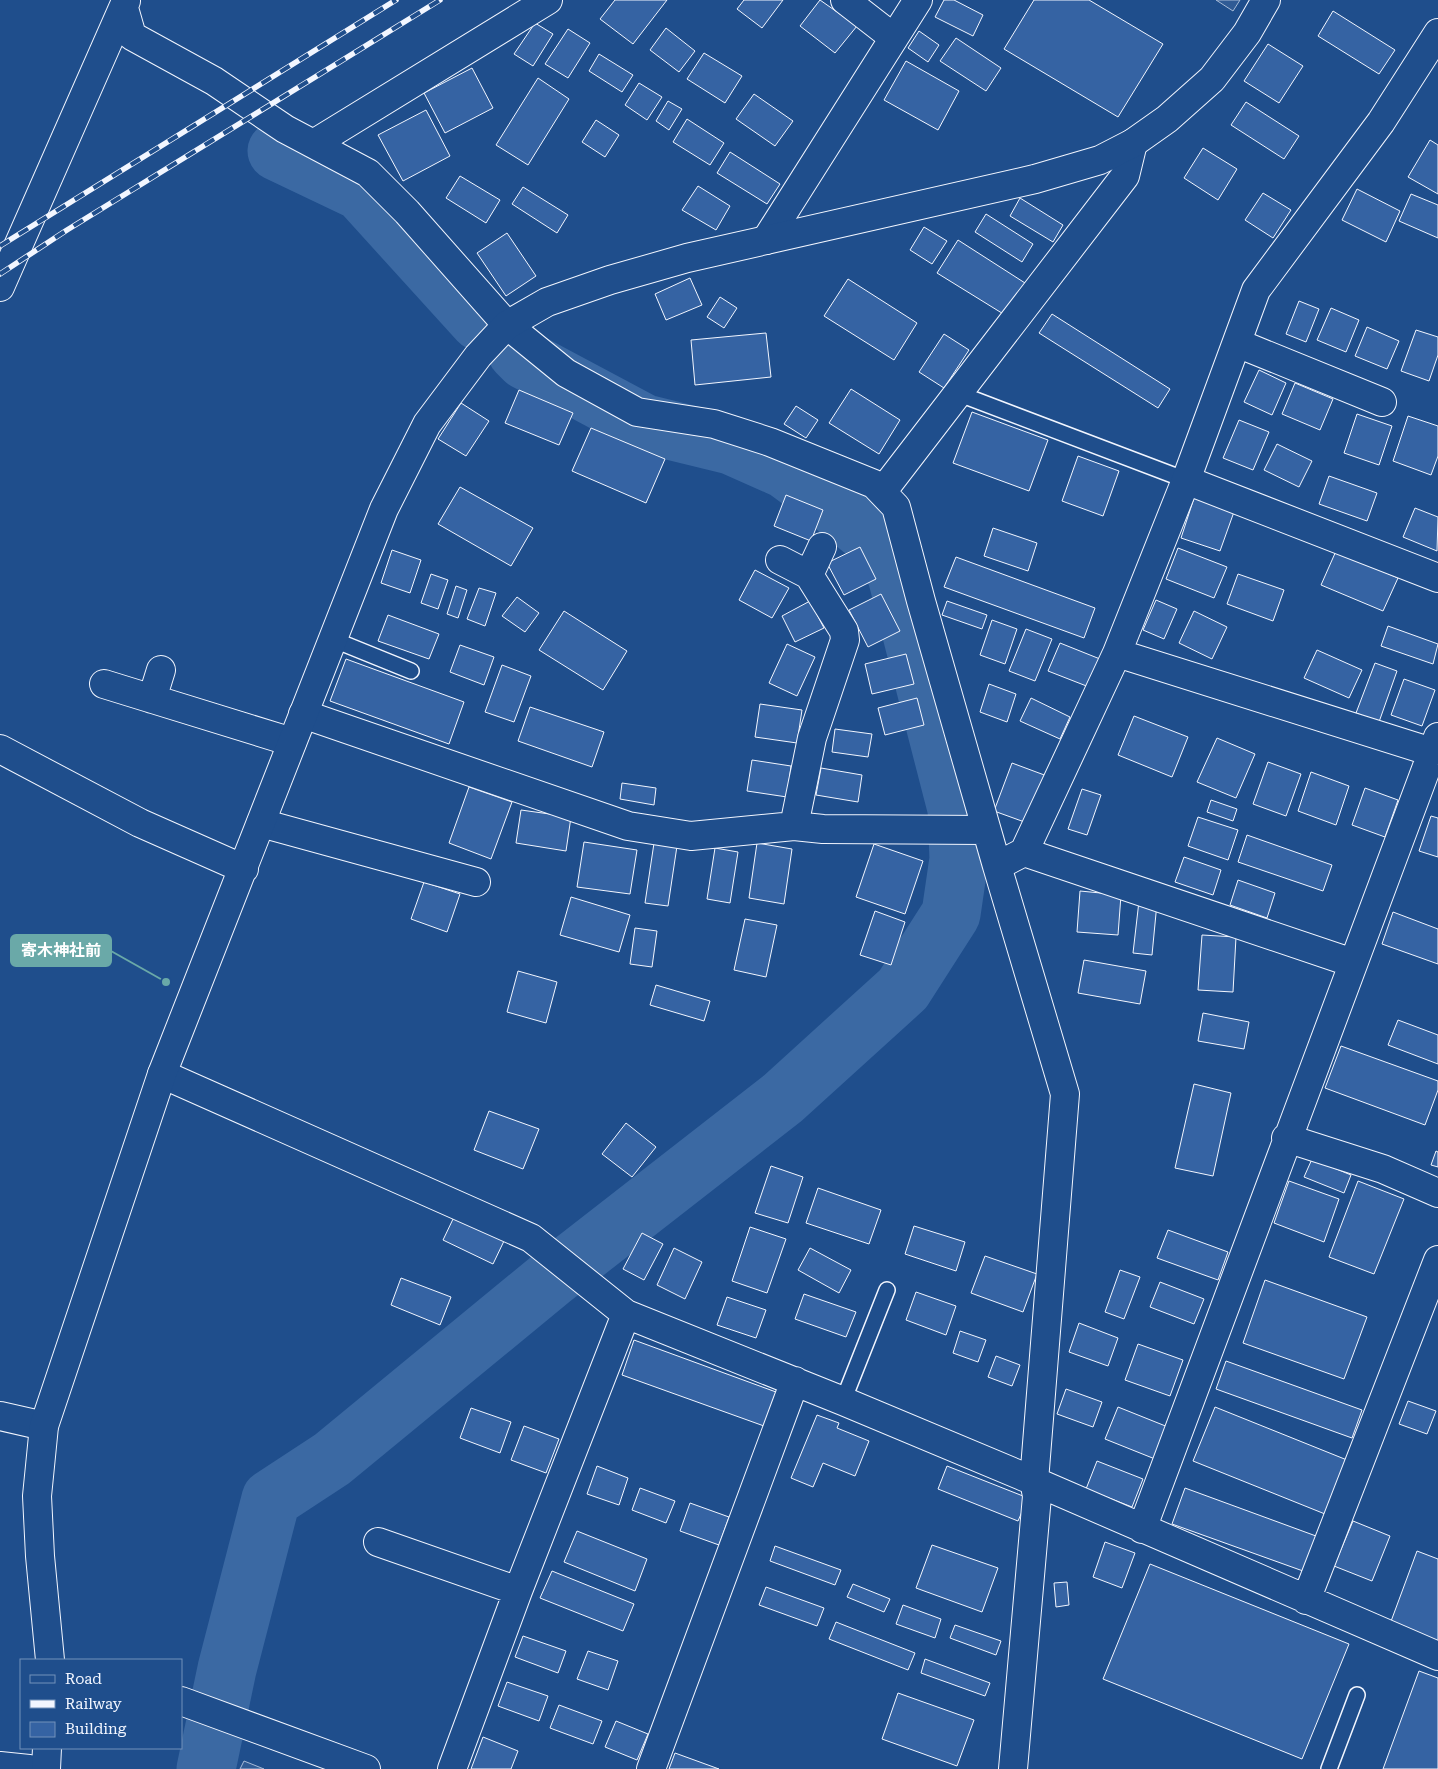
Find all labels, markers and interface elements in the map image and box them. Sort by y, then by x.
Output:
callout: 寄木神社前 [11,935,111,966]
text: 寄木神社前 [21,941,101,960]
legend [20,1659,182,1749]
text: Road [65,1670,102,1688]
text: Railway [65,1695,122,1713]
text: Building [65,1720,127,1738]

